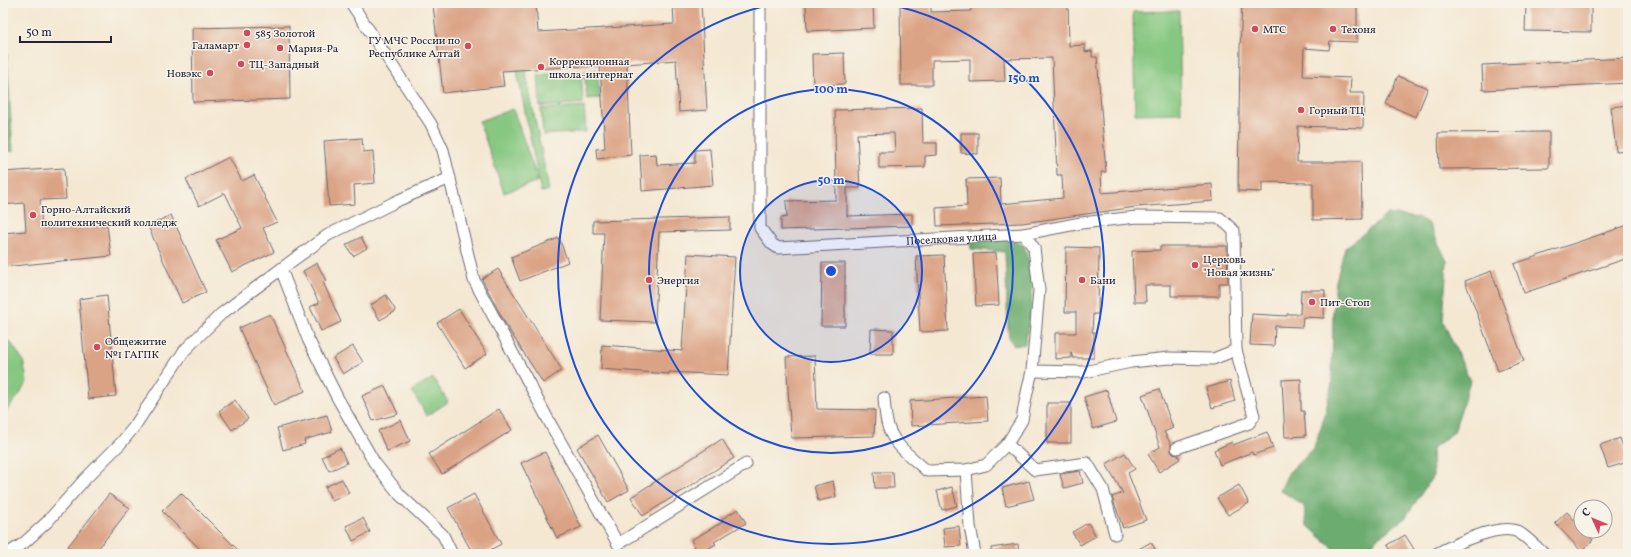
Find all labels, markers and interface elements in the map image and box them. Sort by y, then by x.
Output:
scale bar [20,18,111,44]
place label: МТС [1263,23,1286,38]
place label: Техоня [1341,23,1376,38]
marker: МТС [1250,24,1260,34]
marker: Техоня [1328,24,1338,34]
text: 50 m [26,25,52,41]
place label: 585 Золотой [255,27,316,42]
marker: 585 Золотой [242,28,252,38]
place label: ГУ МЧС России по Республике Алтай [368,34,460,62]
place label: Галамарт [192,39,239,54]
marker: Галамарт [242,40,252,50]
marker: ГУ МЧС России по Республике Алтай [463,41,473,51]
place label: Мария-Ра [288,42,339,57]
marker: Мария-Ра [275,43,285,53]
place label: Коррекционная школа-интернат [549,55,634,83]
place label: ТЦ-Западный [249,58,319,73]
marker: ТЦ-Западный [236,59,246,69]
marker: Коррекционная школа-интернат [536,62,546,72]
place label: Новэкс [167,67,202,82]
marker: Новэкс [205,68,215,78]
text: 150 m [1008,71,1040,87]
text: 100 m [814,82,848,98]
place label: Горный ТЦ [1309,104,1365,119]
marker: Горный ТЦ [1296,105,1306,115]
text: 50 m [817,173,845,189]
place label: Горно-Алтайский политехнический колледж [41,203,177,231]
marker: Горно-Алтайский политехнический колледж [28,210,38,220]
street label: Поселковая улица [906,230,998,250]
place label: Церковь "Новая жизнь" [1203,253,1275,281]
marker: Церковь "Новая жизнь" [1190,260,1200,270]
centre of rings [824,264,838,278]
place label: Энергия [657,274,699,289]
place label: Бани [1090,274,1116,289]
marker: Энергия [644,275,654,285]
marker: Бани [1077,275,1087,285]
place label: Пит-Стоп [1320,296,1370,311]
marker: Пит-Стоп [1307,297,1317,307]
place label: Общежитие №1 ГАГПК [105,335,166,363]
marker: Общежитие №1 ГАГПК [92,342,102,352]
north arrow [1573,499,1613,539]
text: С [1579,505,1595,521]

